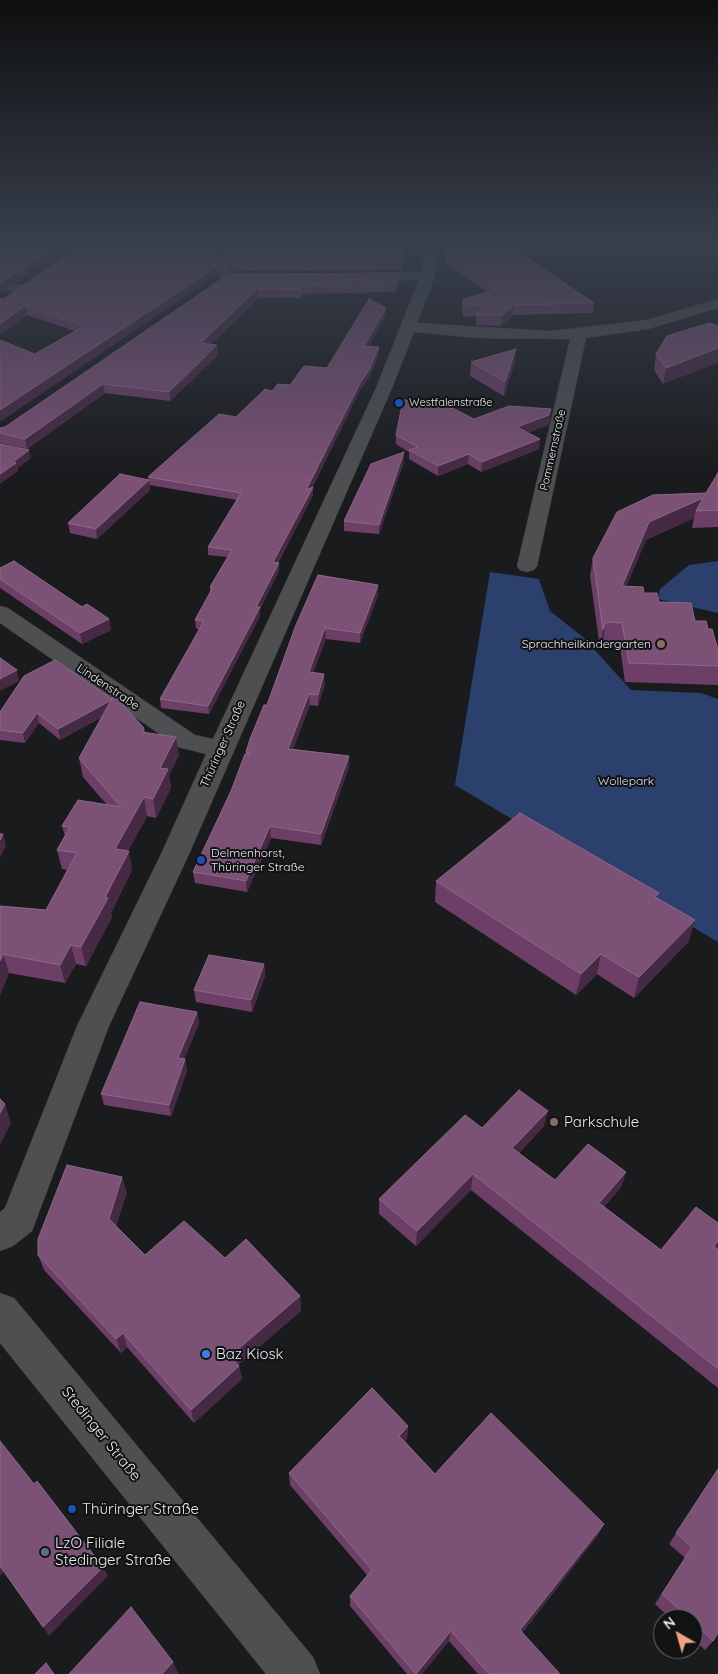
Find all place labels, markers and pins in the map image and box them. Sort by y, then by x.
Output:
place label: Westfalenstraße [409,396,492,410]
marker: Westfalenstraße [393,397,405,409]
place label: Sprachheilkindergarten [522,637,651,651]
marker: Sprachheilkindergarten [655,638,667,650]
place label: Delmenhorst, Thüringer Straße [211,846,305,874]
marker: Delmenhorst, Thüringer Straße [195,854,207,866]
place label: Parkschule [564,1113,639,1131]
marker: Parkschule [548,1116,560,1128]
place label: Baz Kiosk [216,1345,284,1363]
marker: Baz Kiosk [200,1348,212,1360]
place label: Thüringer Straße [82,1500,199,1518]
marker: Thüringer Straße [66,1503,78,1515]
place label: LzO Filiale Stedinger Straße [55,1534,171,1569]
marker: LzO Filiale Stedinger Straße [39,1546,51,1558]

